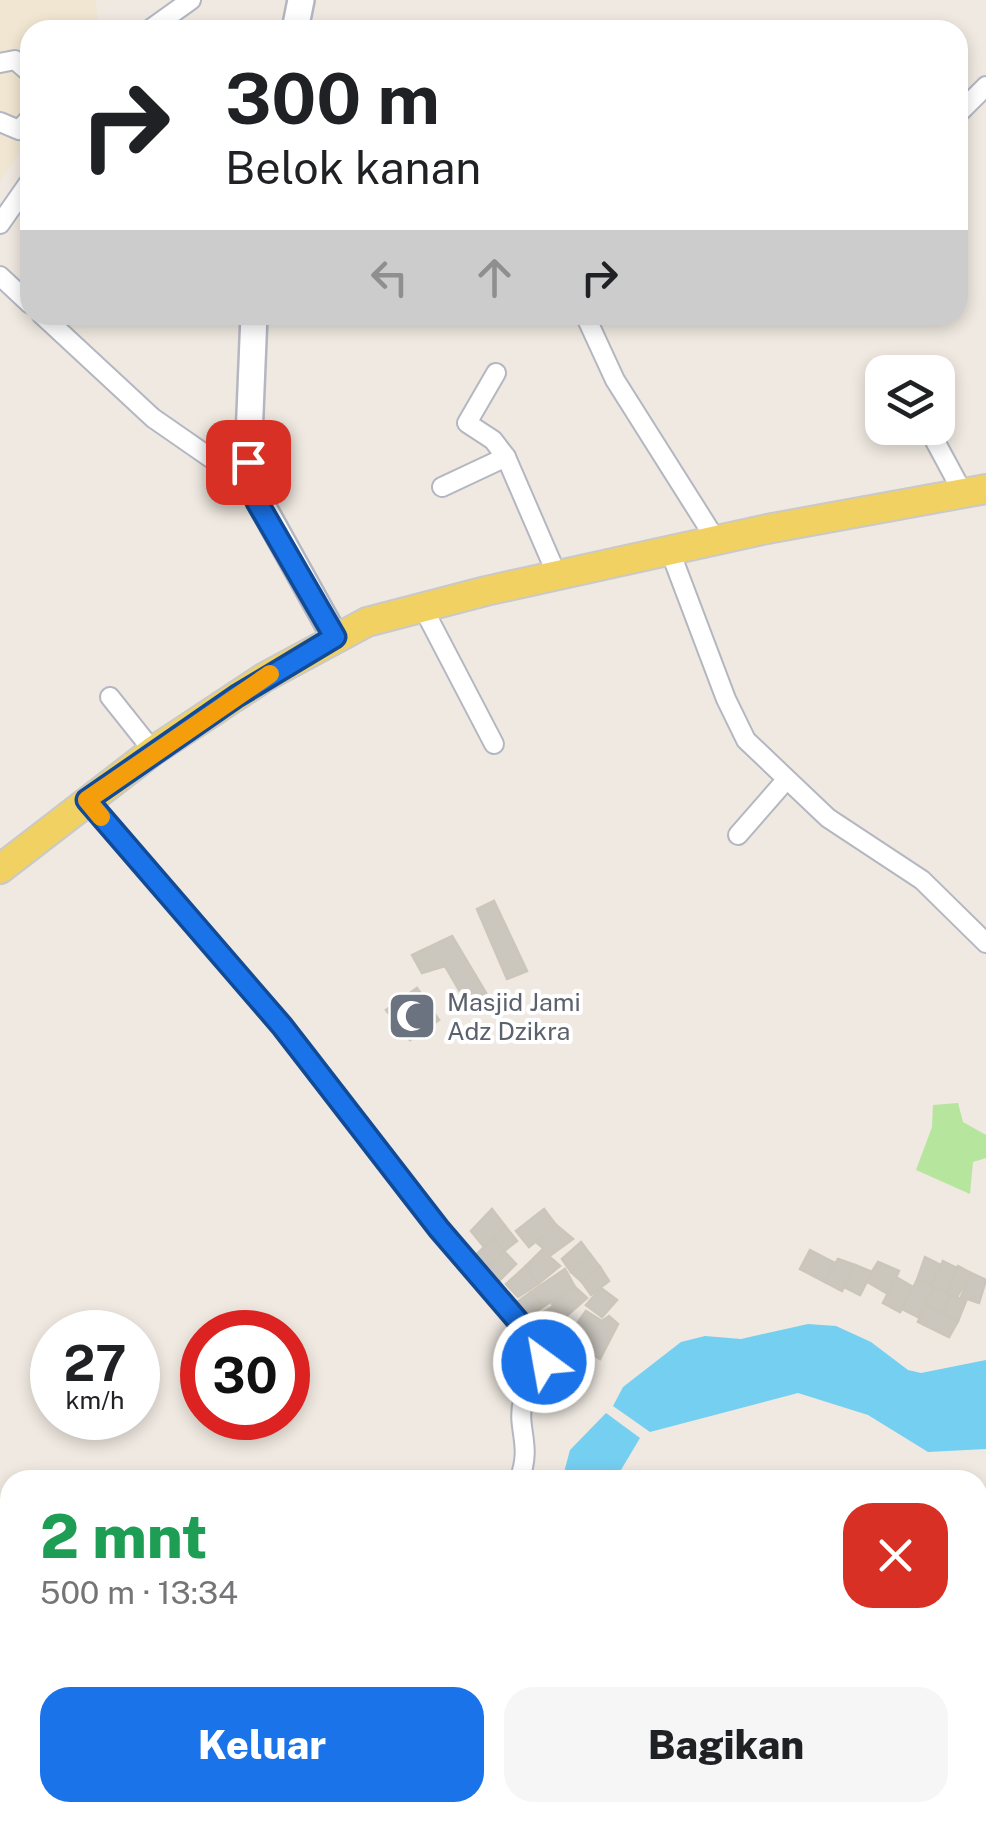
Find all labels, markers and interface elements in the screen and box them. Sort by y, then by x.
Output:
text: 300 m [225,57,440,140]
icon: right [60,60,190,190]
text: Belok kanan [225,141,481,194]
icon: left [362,250,417,305]
icon: ahead [467,250,522,305]
icon: right [572,250,627,305]
map controls [865,355,955,445]
button: layers [865,355,955,445]
pin [206,420,291,505]
icon: arrive [221,435,276,490]
place label: Masjid Jami Adz Dzikra [447,987,581,1046]
mosque icon: Masjid Jami Adz Dzikra [386,990,438,1042]
speed limit sign: 30 [180,1310,310,1440]
position arrow [492,1310,596,1414]
text: 27 [63,1333,127,1392]
text: km/h [66,1385,124,1415]
text: 2 mnt [40,1501,208,1572]
button: close [843,1503,948,1608]
text: 500 m · 13:34 [40,1574,238,1611]
button: Keluar [40,1687,484,1802]
button: Bagikan [504,1687,948,1802]

